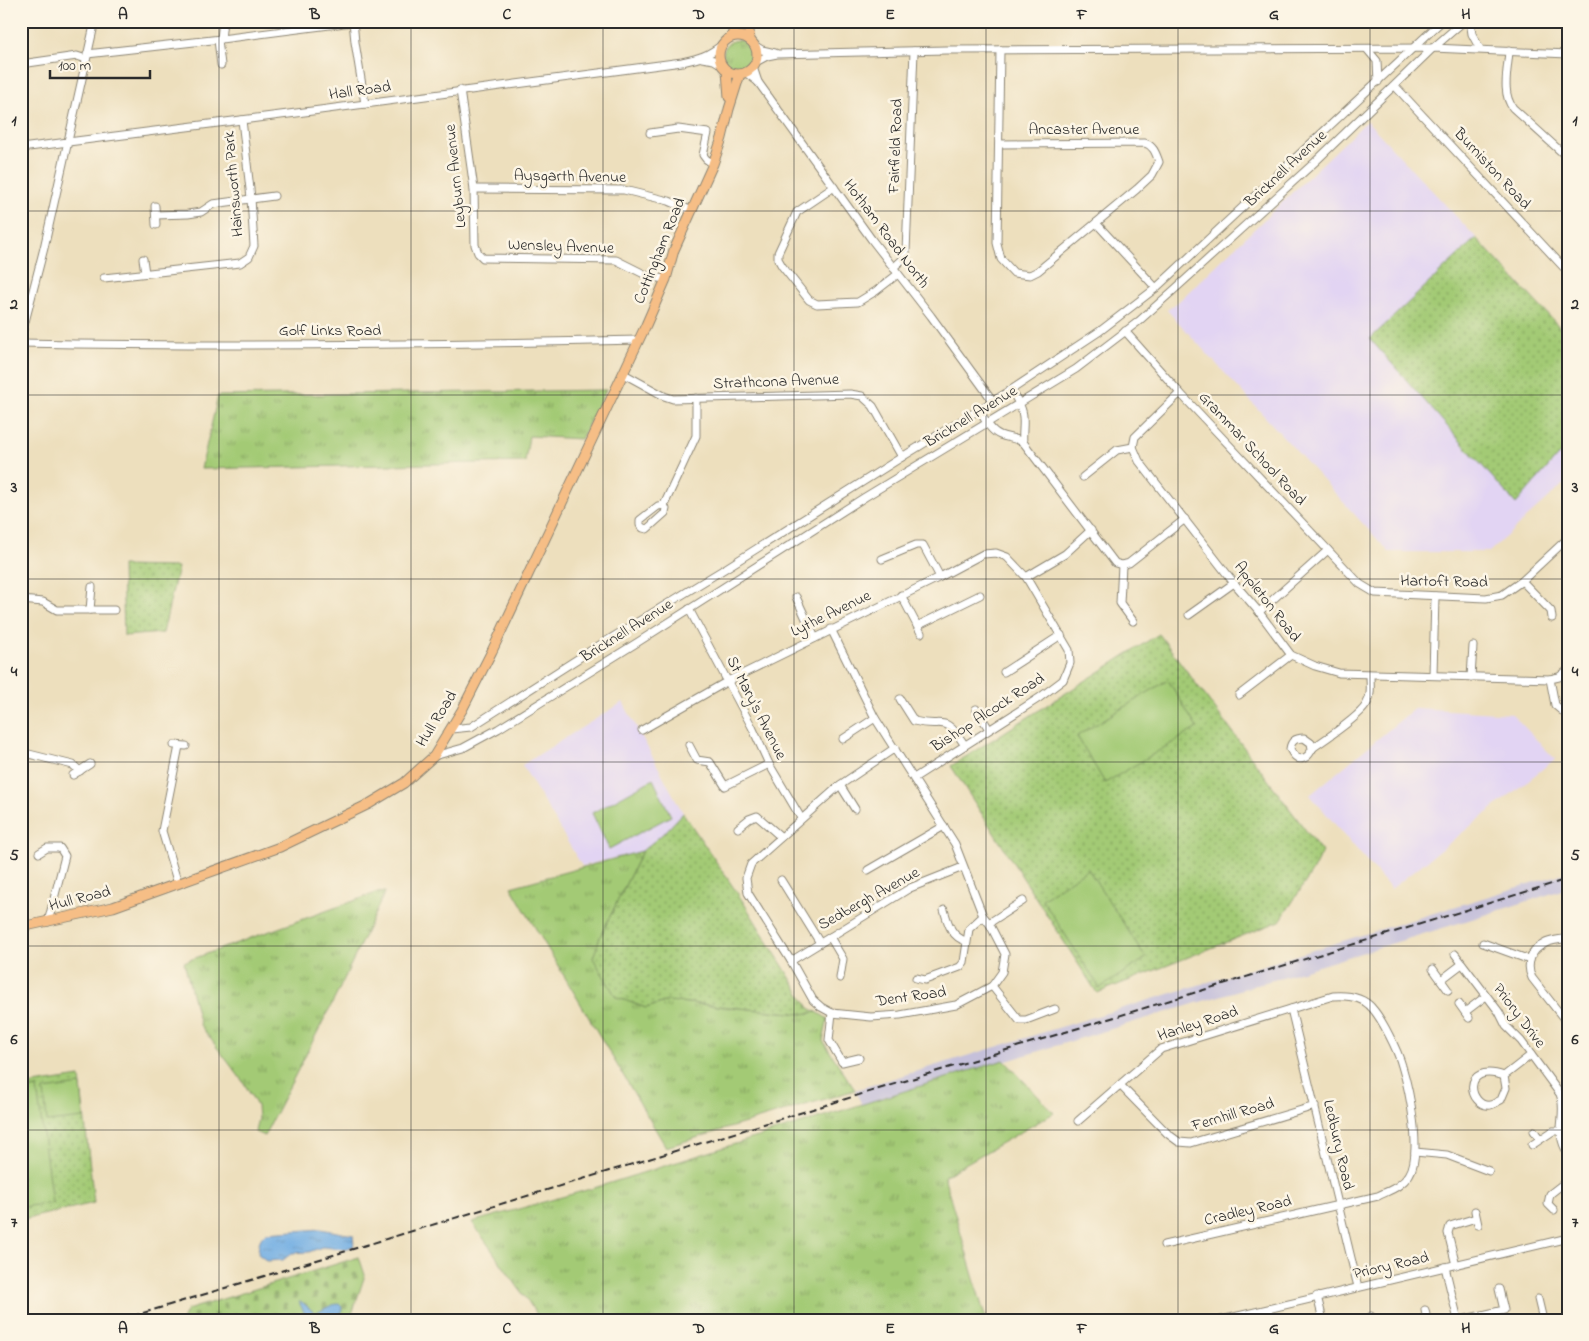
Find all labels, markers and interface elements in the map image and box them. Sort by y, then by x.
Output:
text: A [118,3,128,27]
text: B [309,3,321,27]
text: C [503,3,512,27]
text: D [692,3,705,27]
text: E [885,3,895,27]
text: F [1076,3,1088,27]
text: G [1269,3,1279,27]
text: H [1461,3,1471,27]
scale bar [50,48,150,80]
text: 100 m [58,55,91,77]
street label: Hall Road [328,75,392,107]
street label: Fairfield Road [882,98,910,195]
text: 1 [11,109,17,133]
text: 1 [1572,109,1578,133]
street label: Ancaster Avenue [1029,118,1140,142]
street label: Leyburn Avenue [439,122,473,229]
street label: Burniston Road [1447,122,1536,215]
street label: Bricknell Avenue [1239,124,1333,214]
street label: Hainsworth Park [217,129,251,238]
street label: Aysgarth Avenue [514,164,627,190]
street label: Hotham Road North [837,174,935,294]
street label: Cottingham Road [628,194,692,308]
street label: Wensley Avenue [508,233,615,261]
text: 2 [9,293,18,317]
text: 2 [1570,293,1579,317]
street label: Golf Links Road [279,319,381,343]
street label: Strathcona Avenue [713,368,840,396]
street label: Bricknell Avenue [919,379,1023,455]
street label: Grammar School Road [1193,386,1311,512]
text: 3 [10,476,18,500]
text: 3 [1571,476,1579,500]
street label: Appleton Road [1228,556,1306,648]
street label: Hartoft Road [1400,569,1488,595]
street label: Lythe Avenue [787,584,876,644]
street label: Bricknell Avenue [575,593,679,670]
street label: St Mary's Avenue [720,652,793,765]
text: 4 [10,660,18,684]
text: 4 [1571,660,1579,684]
street label: Bishop Alcock Road [926,667,1050,759]
street label: Hull Road [410,686,464,752]
text: 5 [9,844,19,868]
text: 5 [1570,844,1580,868]
street label: Sedbergh Avenue [814,861,925,937]
street label: Hull Road [47,880,113,918]
street label: Priory Drive [1487,979,1552,1054]
street label: Dent Road [873,980,948,1014]
street label: Hanley Road [1155,1000,1241,1048]
text: 6 [9,1028,18,1052]
text: 6 [1570,1028,1579,1052]
street label: Fernhill Road [1188,1092,1277,1139]
street label: Ledbury Road [1316,1097,1360,1193]
street label: Cradley Road [1202,1189,1294,1233]
text: 7 [11,1211,18,1235]
text: 7 [1572,1211,1579,1235]
street label: Priory Road [1351,1246,1431,1286]
text: A [118,1317,128,1341]
text: B [309,1317,321,1341]
text: C [503,1317,512,1341]
text: D [692,1317,705,1341]
text: E [885,1317,895,1341]
text: F [1076,1317,1088,1341]
text: G [1269,1317,1279,1341]
text: H [1461,1317,1471,1341]

